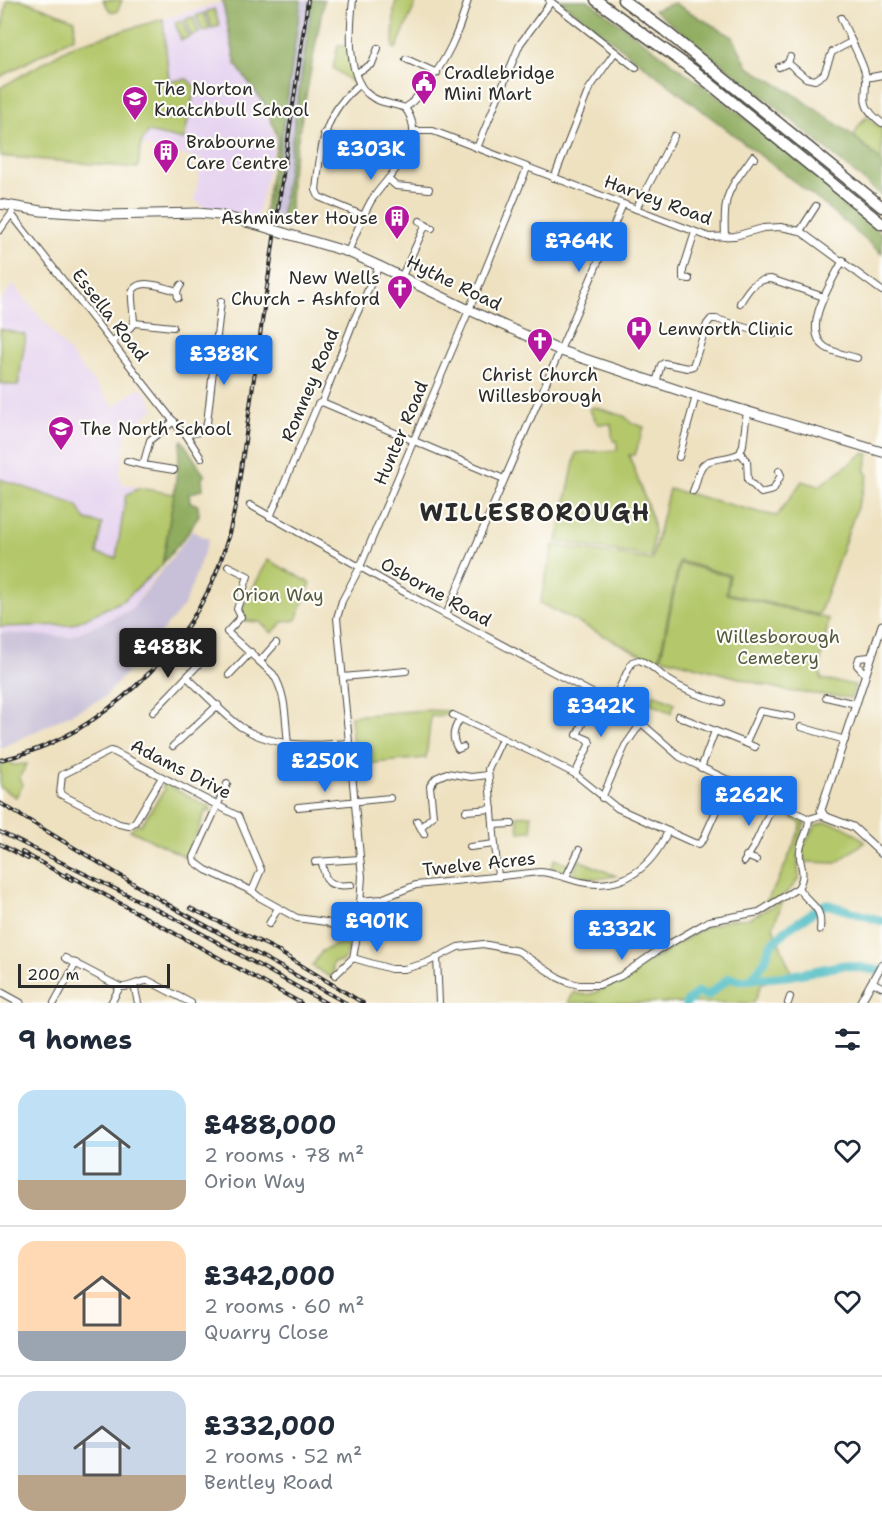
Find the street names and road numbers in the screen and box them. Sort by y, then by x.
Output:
street label: Harvey Road [601,169,715,231]
street label: Hythe Road [402,250,506,316]
street label: Essella Road [66,264,154,366]
street label: Romney Road [275,325,345,445]
street label: Hunter Road [368,377,434,489]
street label: Osborne Road [376,552,496,632]
street label: Adams Drive [126,733,236,805]
street label: Twelve Acres [421,846,537,882]

